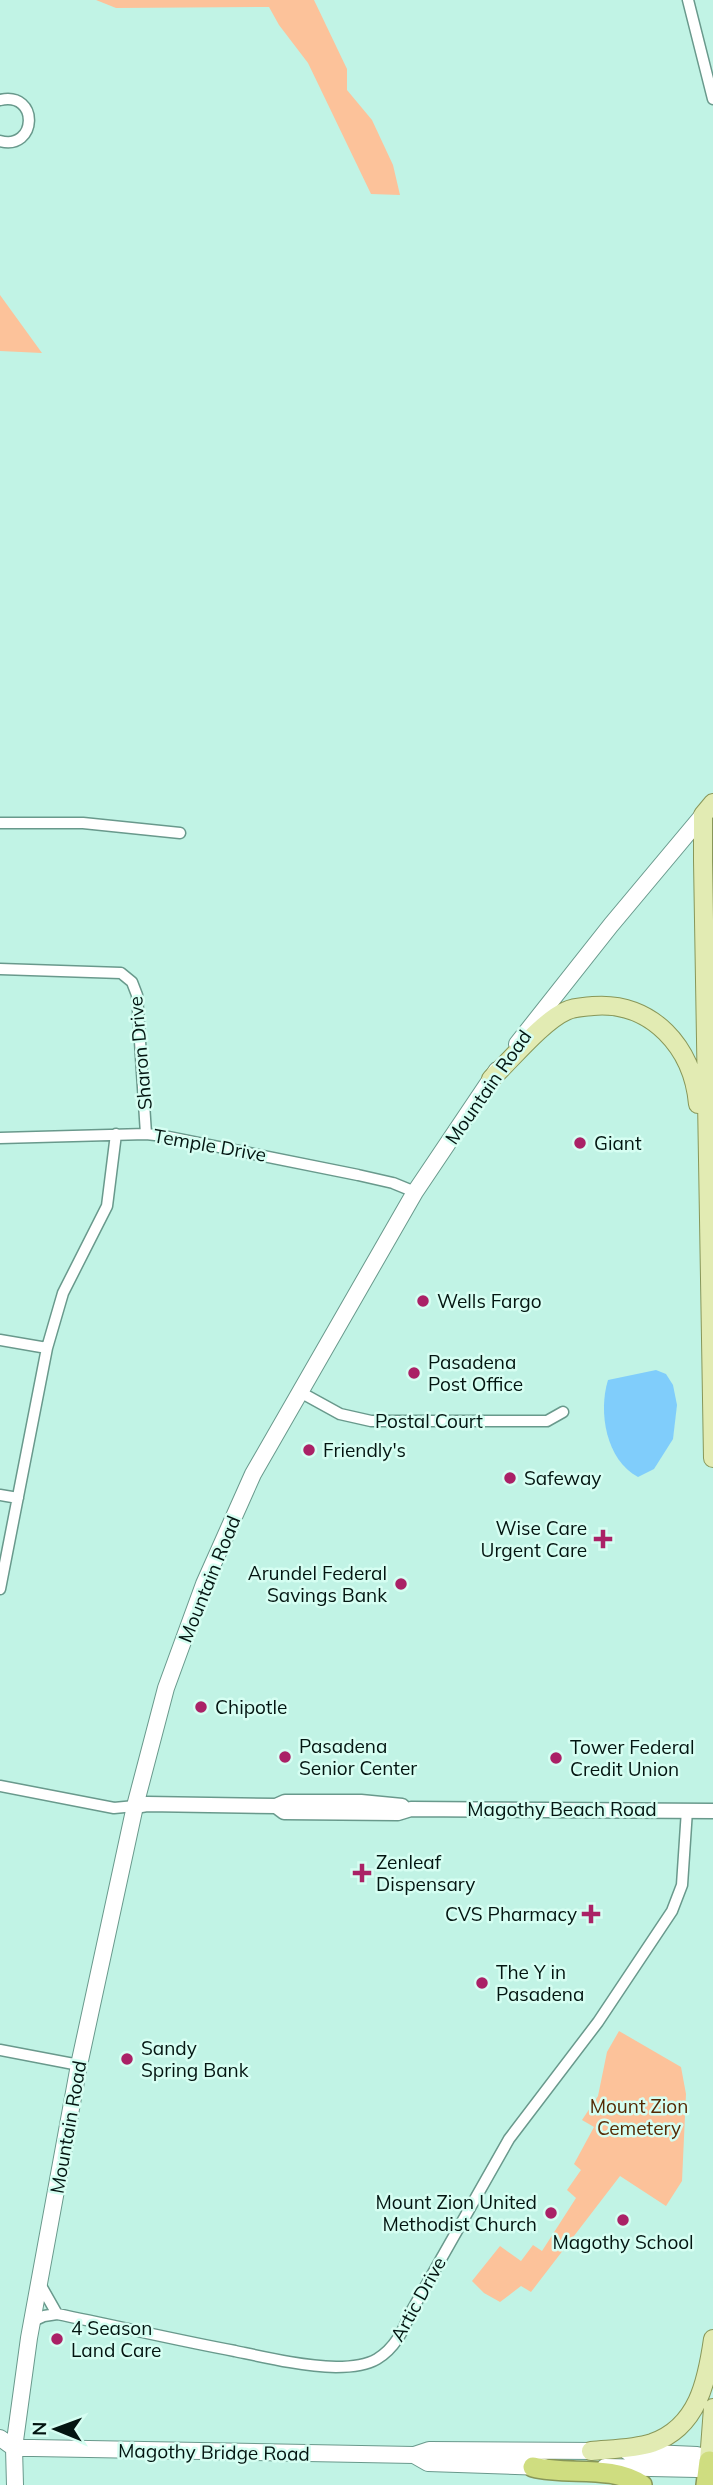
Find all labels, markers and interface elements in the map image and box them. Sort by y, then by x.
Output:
street label: Sharon Drive [123,995,157,1111]
street label: Mountain Road [440,1025,536,1149]
street label: Temple Drive [152,1123,268,1167]
place label: Giant [594,1131,642,1155]
marker: Giant [572,1135,588,1151]
place label: Wells Fargo [437,1289,542,1313]
marker: Wells Fargo [415,1293,431,1309]
place label: Pasadena Post Office [428,1350,523,1396]
marker: Pasadena Post Office [406,1365,422,1381]
street label: Postal Court [375,1409,483,1433]
place label: Friendly's [323,1438,406,1462]
marker: Friendly's [301,1442,317,1458]
place label: Safeway [524,1466,601,1490]
marker: Safeway [502,1470,518,1486]
street label: Mountain Road [173,1512,245,1646]
place label: Wise Care Urgent Care [481,1516,587,1562]
marker: Wise Care Urgent Care [593,1529,613,1549]
place label: Arundel Federal Savings Bank [248,1561,387,1607]
marker: Arundel Federal Savings Bank [393,1576,409,1592]
place label: Chipotle [215,1695,287,1719]
marker: Chipotle [193,1699,209,1715]
place label: Pasadena Senior Center [299,1734,417,1780]
place label: Tower Federal Credit Union [570,1735,694,1781]
marker: Pasadena Senior Center [277,1749,293,1765]
marker: Tower Federal Credit Union [548,1750,564,1766]
street label: Magothy Beach Road [467,1797,657,1821]
place label: Zenleaf Dispensary [376,1850,475,1896]
marker: Zenleaf Dispensary [354,1865,370,1881]
place label: CVS Pharmacy [445,1902,577,1926]
marker: CVS Pharmacy [583,1906,599,1922]
place label: The Y in Pasadena [496,1960,584,2006]
marker: The Y in Pasadena [474,1975,490,1991]
place label: Sandy Spring Bank [141,2036,249,2082]
marker: Sandy Spring Bank [119,2051,135,2067]
street label: Mountain Road [45,2059,91,2195]
park label: Mount Zion Cemetery [590,2094,688,2140]
place label: Mount Zion United Methodist Church [376,2190,537,2236]
marker: Mount Zion United Methodist Church [543,2205,559,2221]
marker: Magothy School [615,2212,631,2228]
place label: Magothy School [552,2230,694,2254]
street label: Artic Drive [385,2253,451,2345]
place label: 4 Season Land Care [71,2316,161,2362]
marker: 4 Season Land Care [49,2331,65,2347]
north arrow [21,2394,91,2464]
text: N [27,2421,51,2436]
street label: Magothy Bridge Road [118,2438,310,2466]

